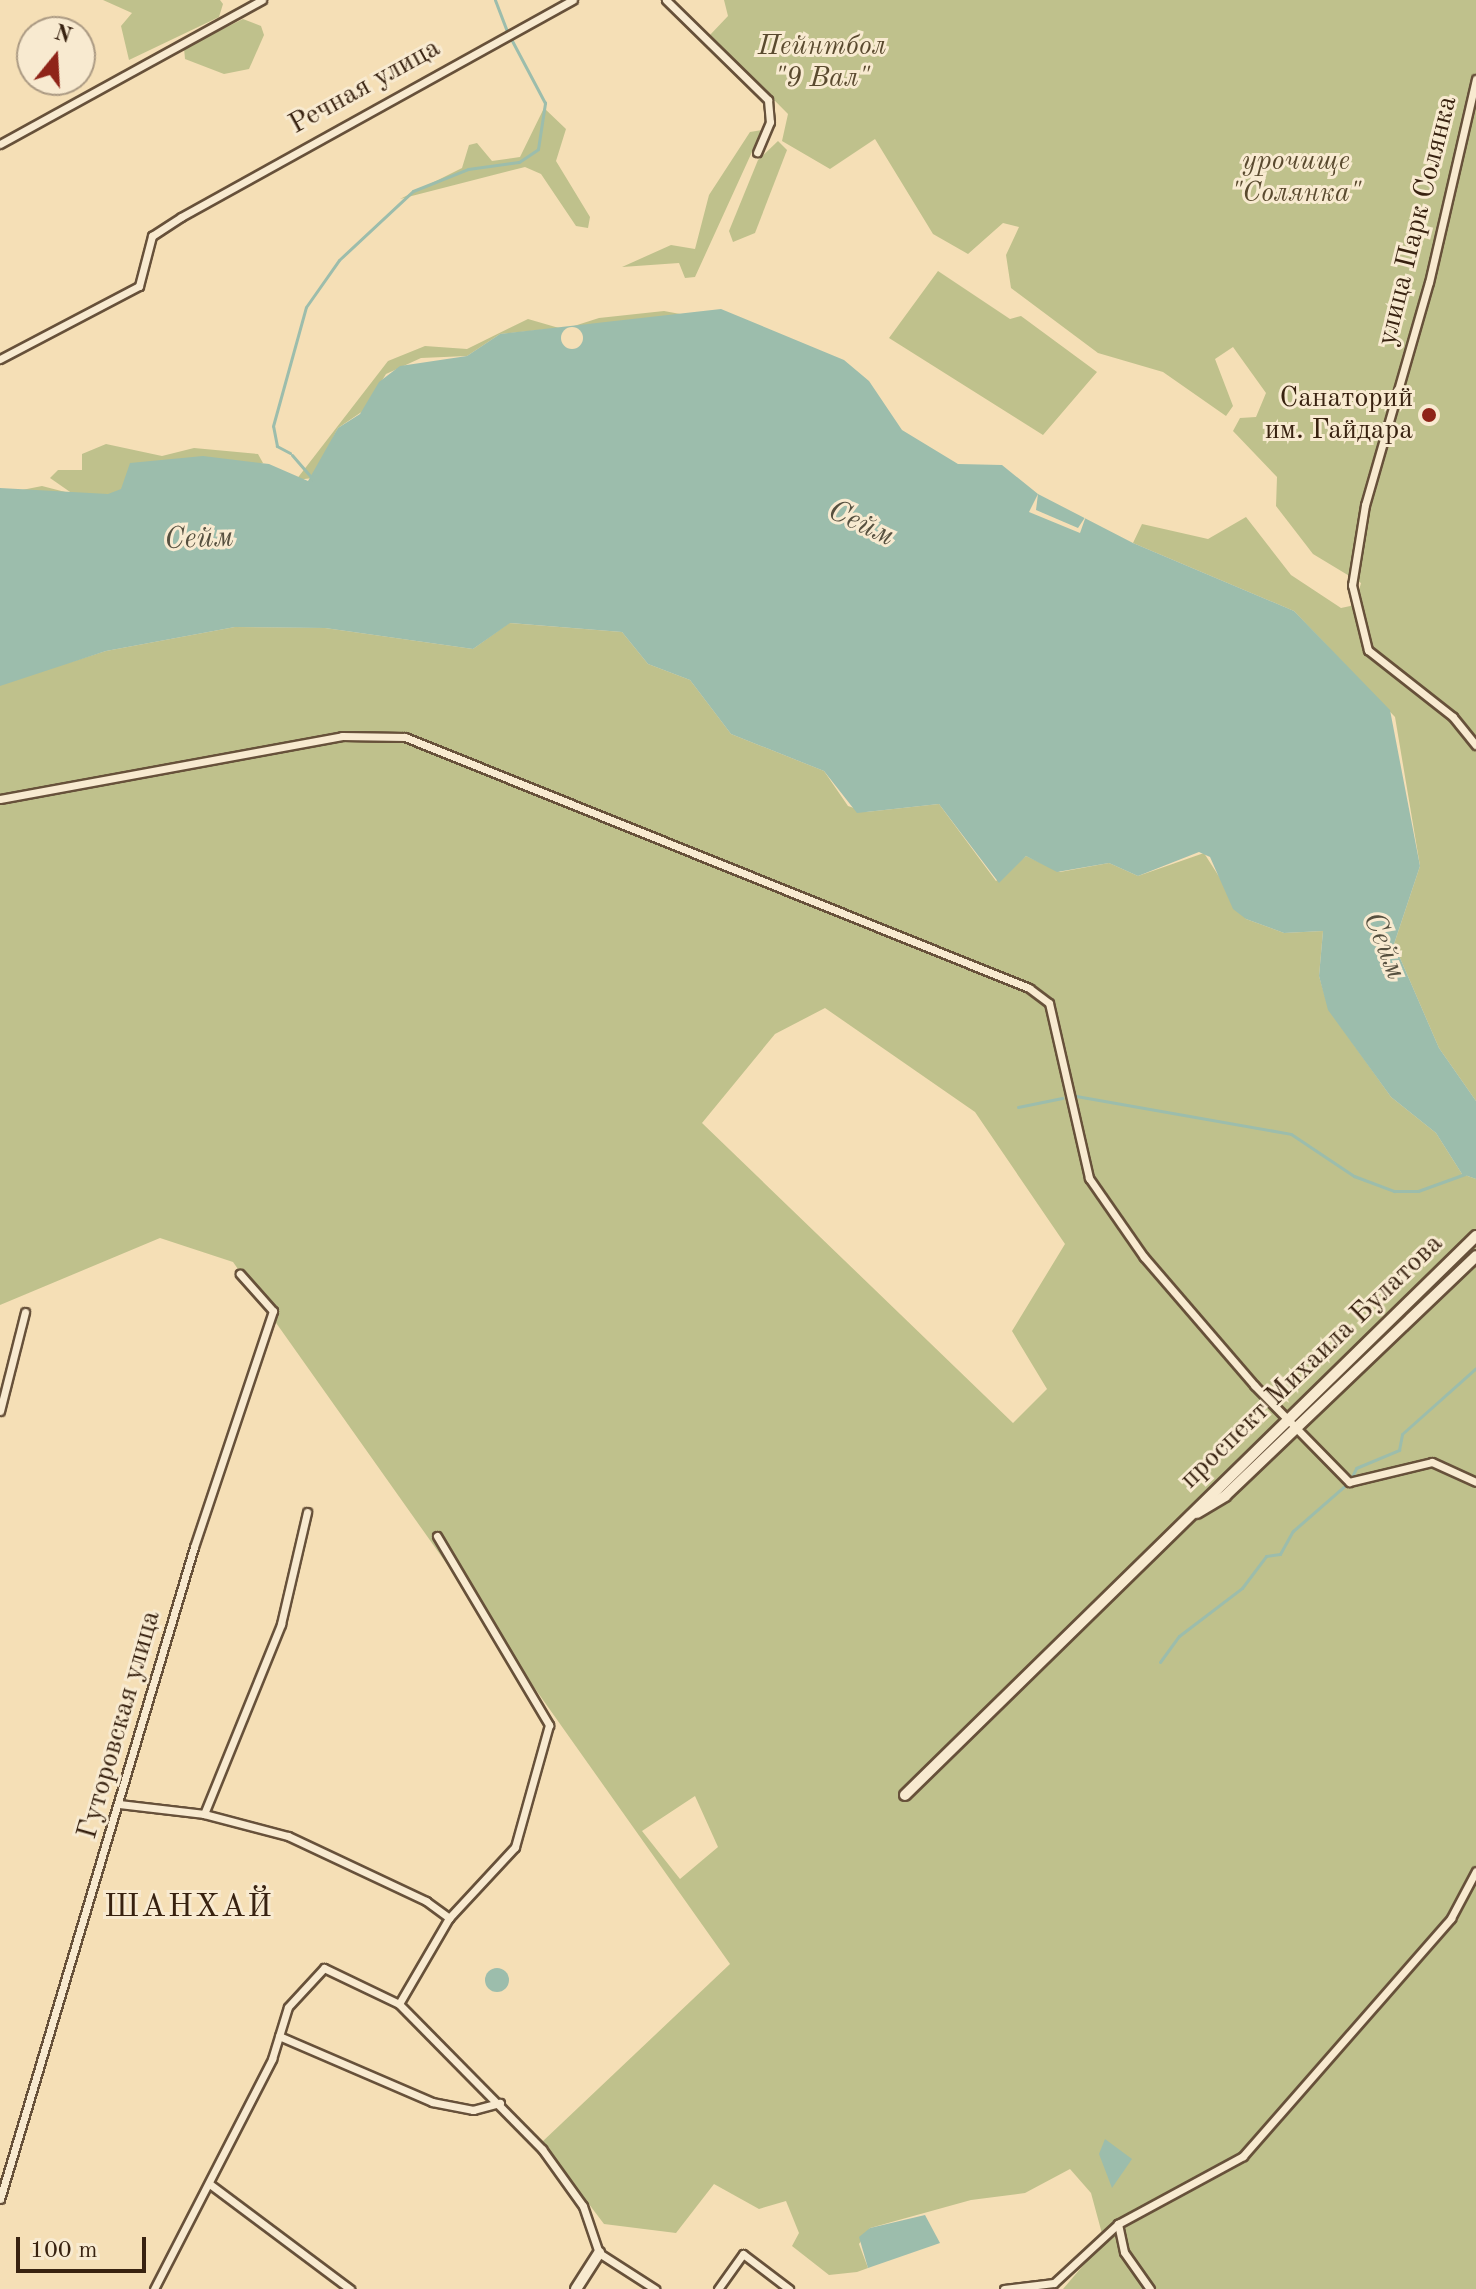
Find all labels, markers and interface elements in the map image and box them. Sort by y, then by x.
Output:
north arrow [16,16,96,96]
text: N [51,22,74,48]
park label: Пейнтбол "9 Вал" [758,30,886,96]
street label: Речная улица [284,32,446,142]
street label: улица Парк Солянка [1371,93,1465,349]
park label: урочище "Солянка" [1231,145,1361,211]
place label: Санаторий им. Гайдара [1265,382,1413,448]
marker: Санаторий им. Гайдара [1420,406,1438,424]
water label: Сейм [822,493,900,555]
water label: Сейм [164,520,234,558]
water label: Сейм [1354,907,1414,985]
street label: проспект Михаила Булатова [1174,1227,1450,1497]
street label: Гуторовская улица [71,1607,169,1843]
district label: ШАНХАЙ [104,1889,274,1927]
scale bar [20,2221,150,2271]
text: 100 m [30,2239,98,2263]

